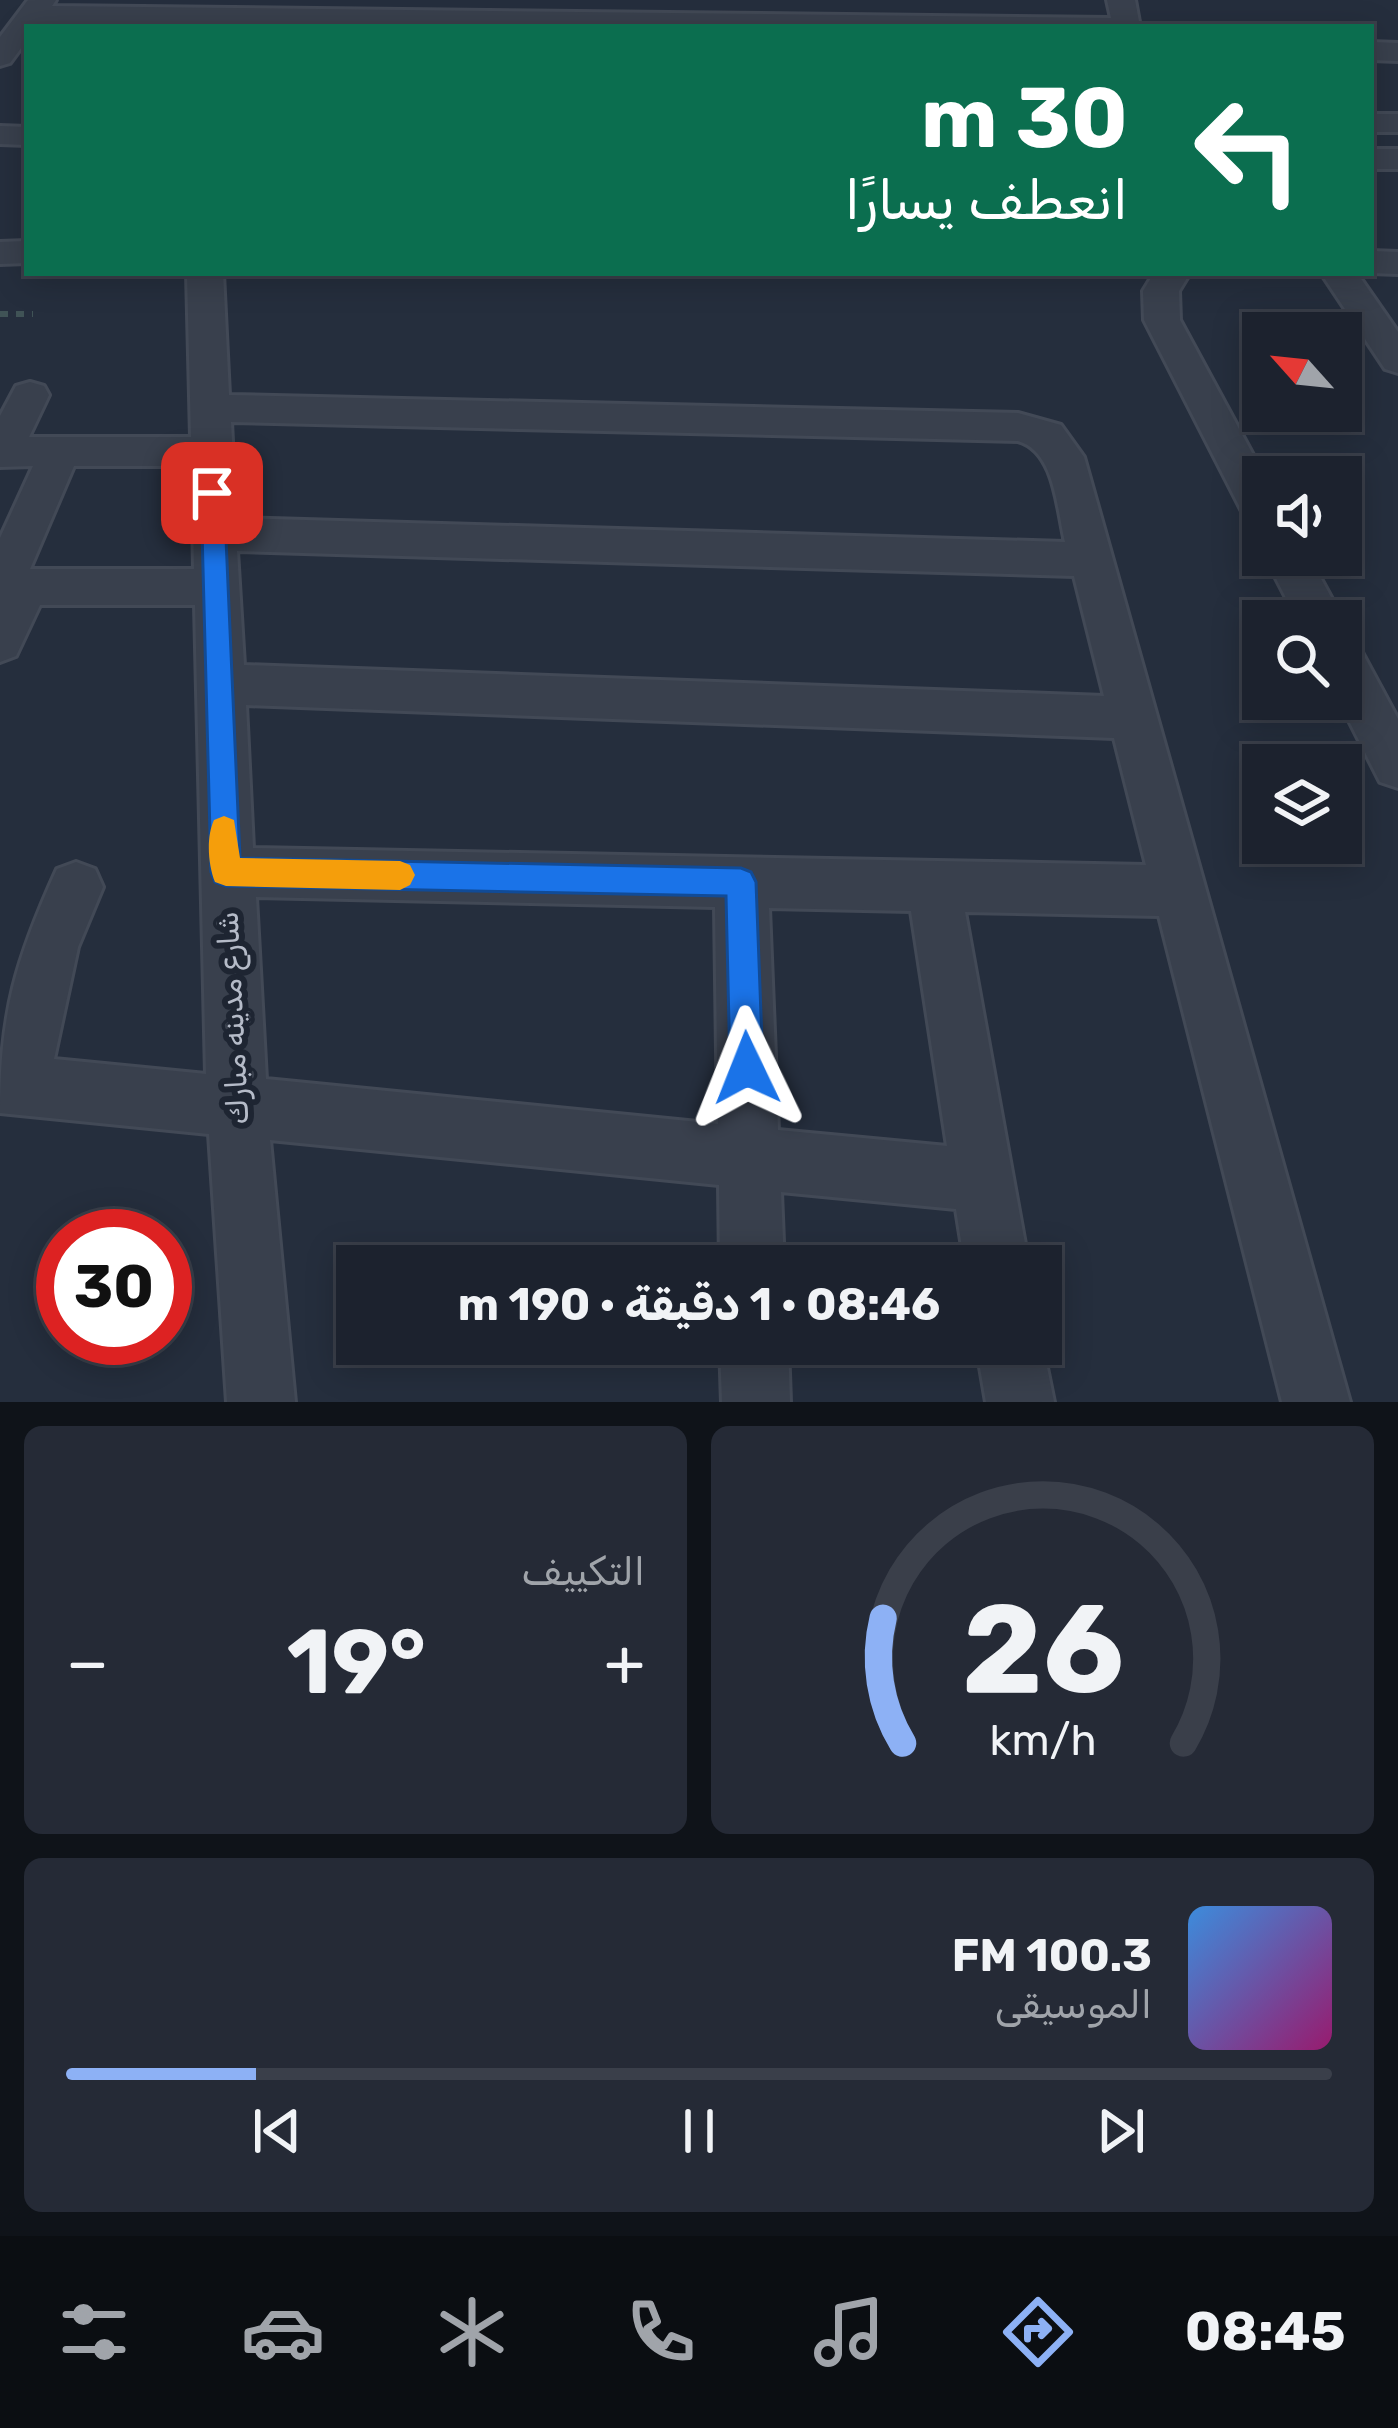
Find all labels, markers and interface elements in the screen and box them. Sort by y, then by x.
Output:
text: 30 m [921,68,1128,168]
icon: left [1170,72,1326,228]
text: انعطف يسارًا [845,169,1128,233]
north arrow [1242,312,1362,432]
map controls [1242,312,1362,864]
pin [161,442,263,544]
button: sound [1242,456,1362,576]
icon: arrive [179,460,245,526]
button: search [1242,600,1362,720]
button: layers [1242,744,1362,864]
street label: شارع مدينه مبارك [209,910,259,1126]
position arrow [684,1005,810,1131]
speed limit sign: 30 [36,1209,192,1365]
text: 08:46 · 1 دقيقة · 190 m [458,1278,940,1331]
text: التكييف [521,1549,645,1595]
text: 26 [961,1575,1124,1723]
text: 19° [287,1609,426,1716]
text: − [66,1623,109,1702]
text: + [604,1623,645,1702]
text: km/h [989,1715,1096,1766]
text: 100.3 FM [952,1929,1152,1982]
text: الموسيقى [995,1982,1152,2028]
icon: previous [244,2098,310,2164]
icon: pause [666,2098,732,2164]
icon: next [1088,2098,1154,2164]
icon: filters [52,2290,136,2374]
icon: car [241,2290,325,2374]
icon: climate [430,2290,514,2374]
icon: phone [619,2290,703,2374]
icon: music [807,2290,891,2374]
icon: directions [996,2290,1080,2374]
text: 08:45 [1185,2300,1346,2364]

